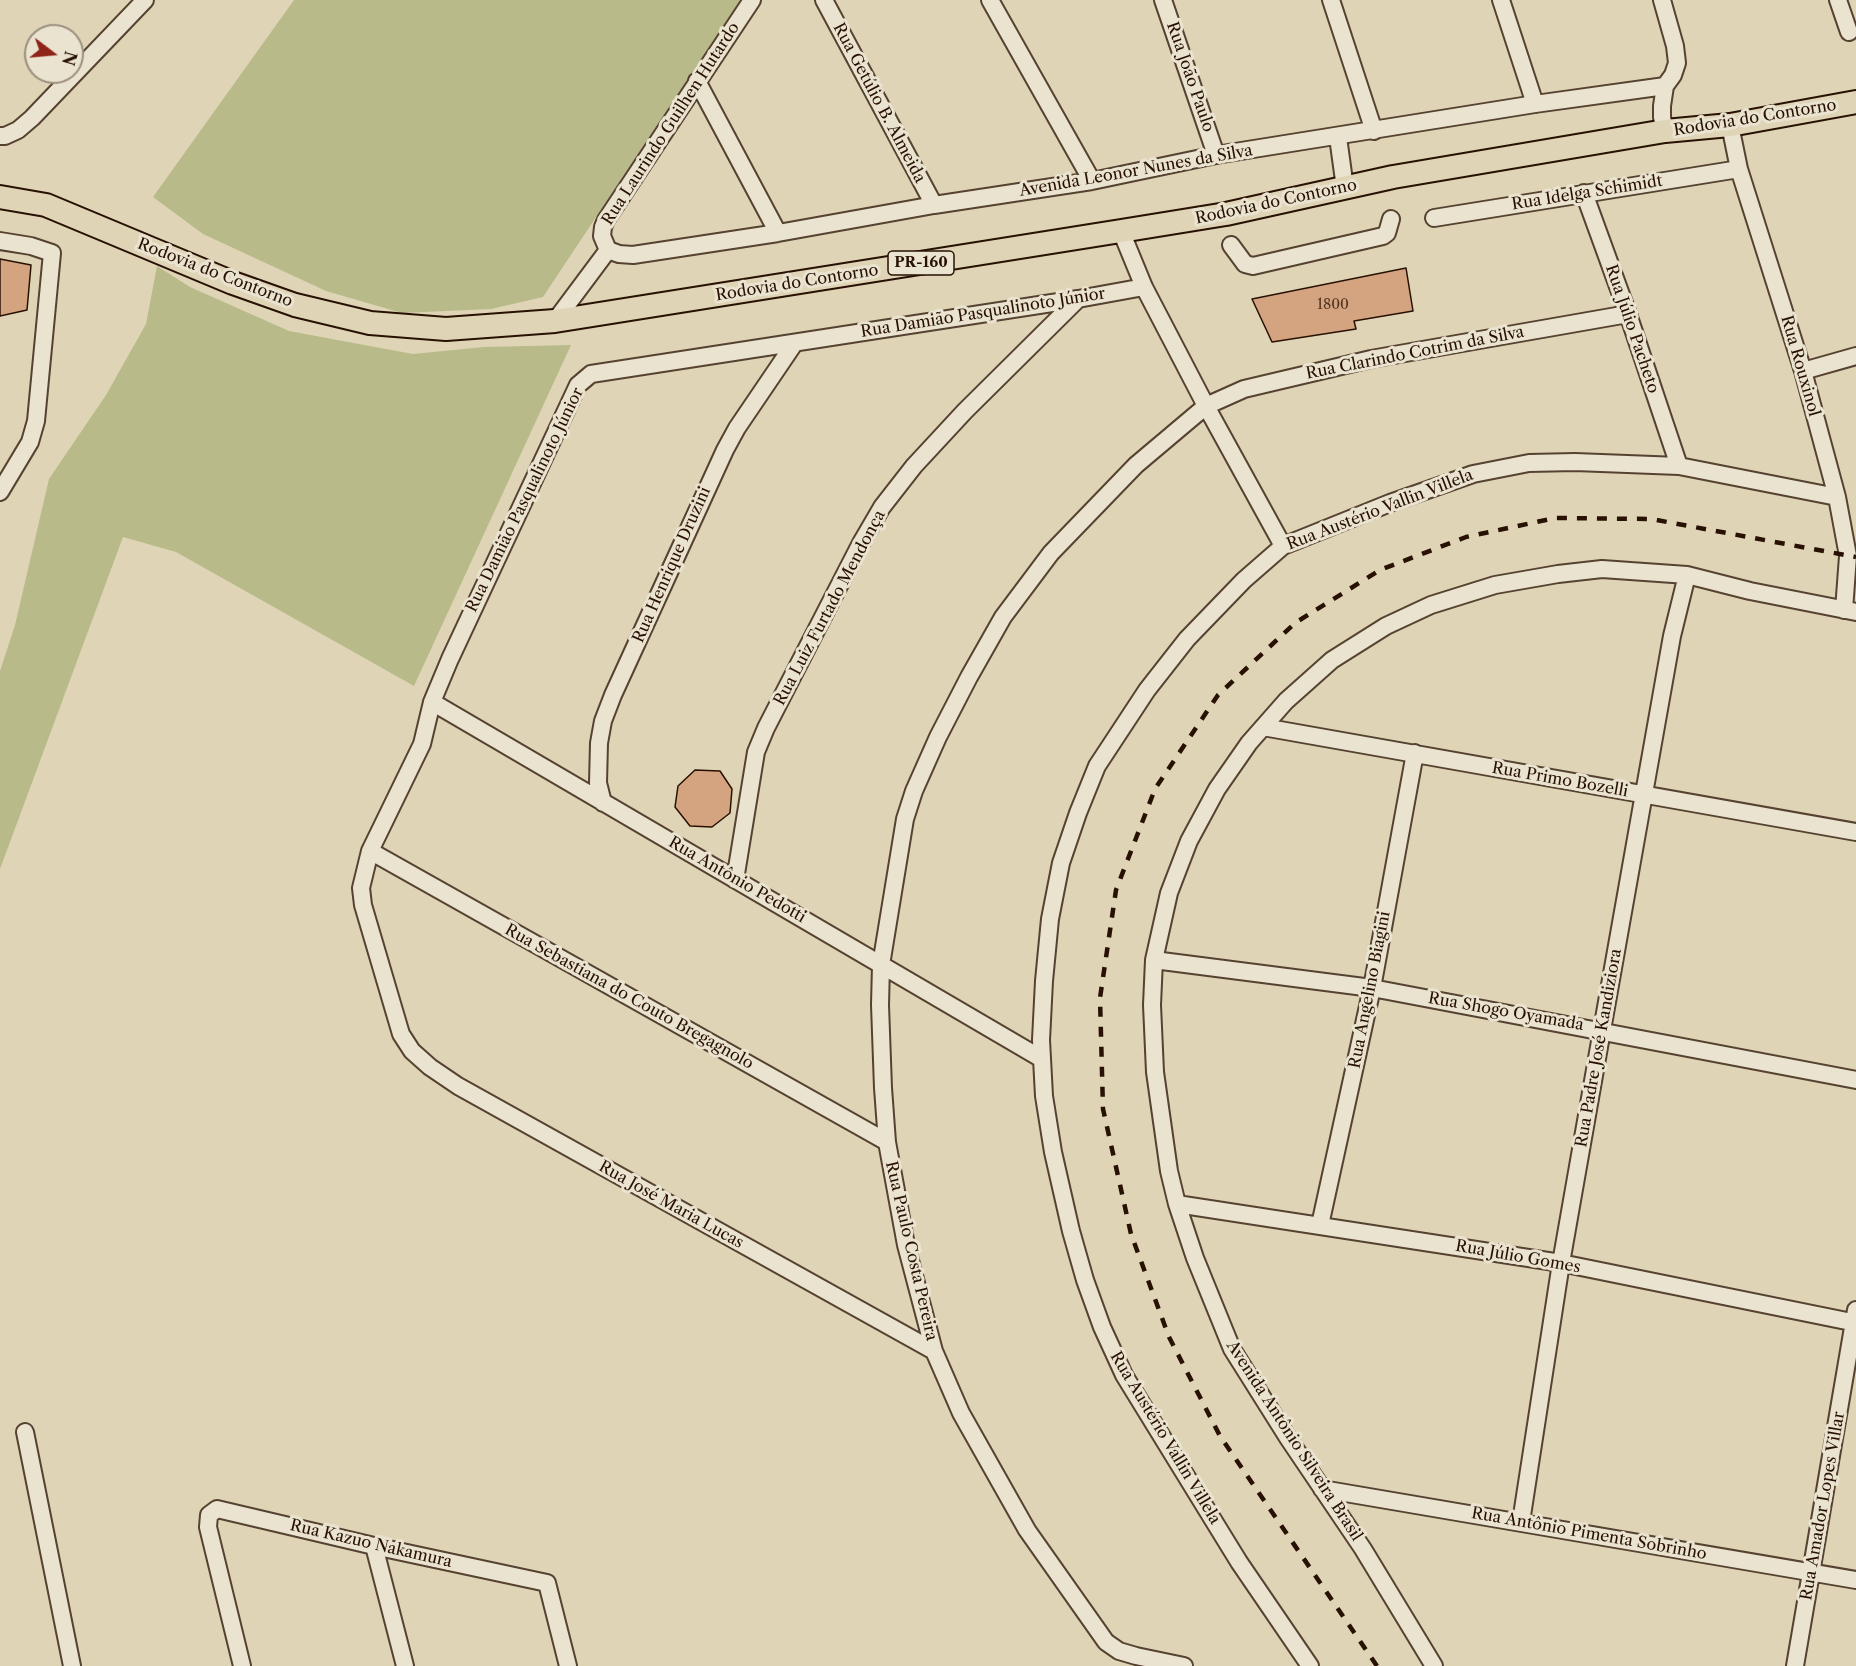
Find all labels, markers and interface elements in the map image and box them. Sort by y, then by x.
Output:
street label: Rua Laurindo Guilhen Hutardo [598,19,744,229]
street label: Rua João Paulo [1162,19,1218,135]
street label: Rua Getúlio B. Almeida [829,20,929,186]
north arrow [24,24,84,84]
text: N [58,49,81,68]
street label: Rodovia do Contorno [1672,96,1838,140]
street label: Avenida Leonor Nunes da Silva [1018,141,1254,201]
street label: Rua Idelga Schimidt [1510,172,1664,214]
street label: Rodovia do Contorno [1193,175,1359,229]
street label: Rodovia do Contorno [135,235,295,311]
road number: PR-160 [888,251,954,275]
street label: Rodovia do Contorno [714,261,880,305]
street label: Rua Júlio Pacheto [1601,262,1663,396]
street label: Rua Damião Pasqualinoto Júnior [859,284,1107,342]
house number: 1800 [1317,297,1349,313]
street label: Rua Rouxinol [1776,313,1824,419]
street label: Rua Clarindo Cotrim da Silva [1304,322,1526,384]
street label: Rua Damião Pasqualinoto Júnior [462,385,588,615]
street label: Rua Austério Vallin Villela [1284,466,1476,554]
street label: Rua Henrique Druzini [629,484,715,646]
street label: Rua Luiz Furtado Mendonça [770,507,890,709]
street label: Rua Primo Bozelli [1490,759,1630,801]
street label: Rua Antônio Pedotti [665,833,809,927]
street label: Rua Angelino Biagini [1345,910,1395,1070]
street label: Rua Sebastiana do Couto Bregagnolo [501,920,757,1074]
street label: Rua Padre José Kandiziora [1572,947,1626,1149]
street label: Rua Shogo Oyamada [1427,989,1585,1035]
street label: Rua José Maria Lucas [595,1157,747,1253]
street label: Rua Paulo Costa Pereira [881,1159,941,1343]
street label: Rua Júlio Gomes [1454,1237,1582,1277]
street label: Avenida Antônio Silveira Brasil [1222,1337,1366,1545]
street label: Rua Austério Vallin Villela [1106,1348,1224,1528]
street label: Rua Amador Lopes Villar [1797,1410,1849,1602]
street label: Rua Antônio Pimenta Sobrinho [1470,1504,1708,1564]
street label: Rua Kazuo Nakamura [288,1516,454,1572]

